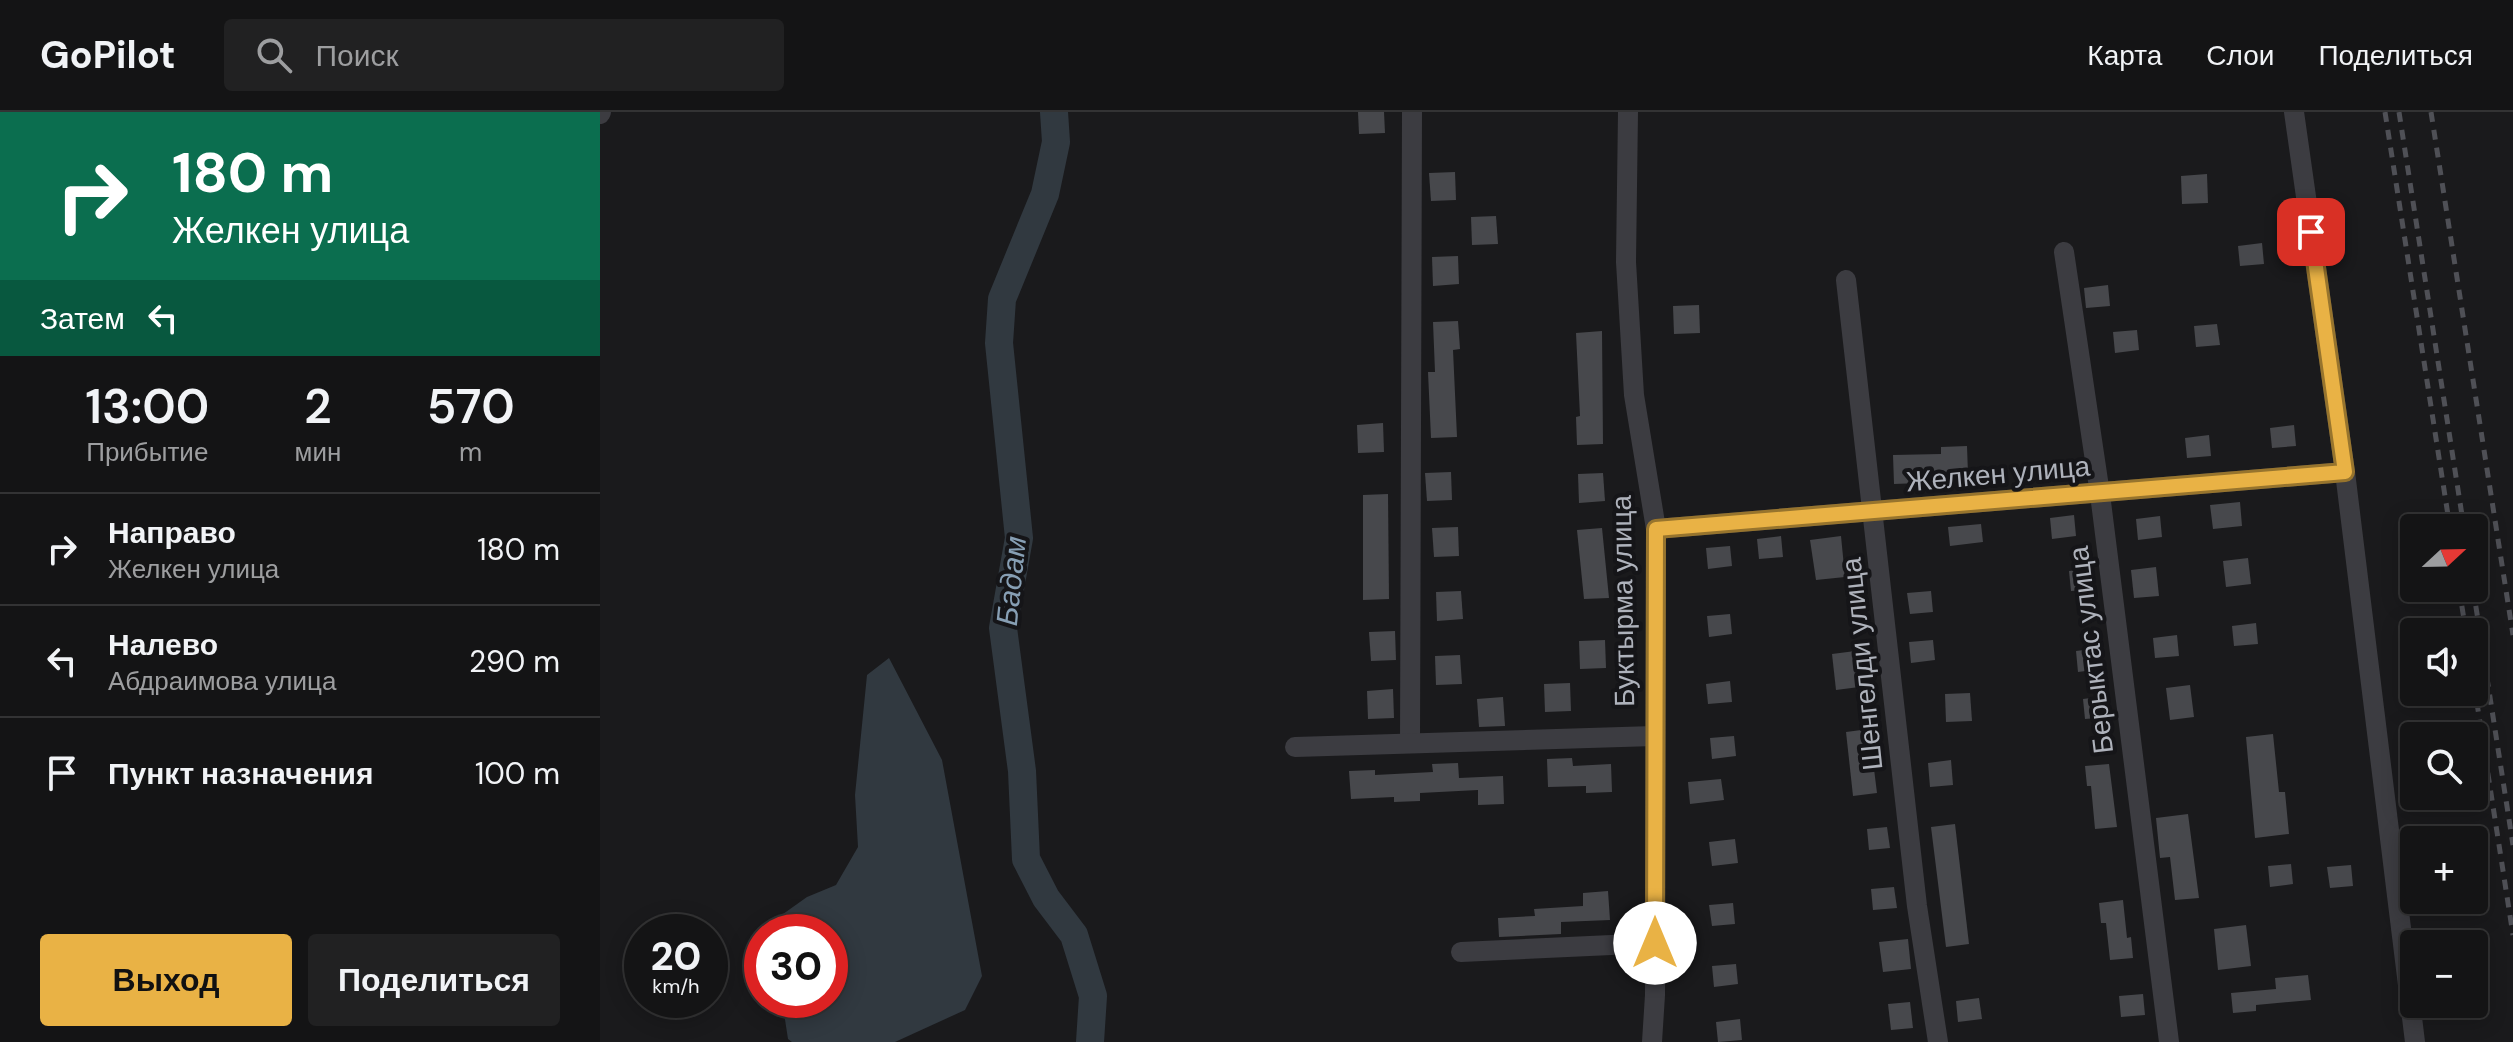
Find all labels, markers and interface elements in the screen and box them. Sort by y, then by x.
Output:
search box [224,19,784,91]
text: GoPilot [40,30,176,80]
icon: search [252,33,296,77]
text: Поиск [316,36,399,75]
text: Карта [2087,37,2162,74]
text: Слои [2206,37,2274,74]
text: Поделиться [2318,37,2473,74]
text: 180 m [172,136,333,209]
icon: right [40,144,144,248]
pin [2277,198,2345,266]
text: Желкен улица [172,207,409,254]
icon: arrive [2289,210,2333,254]
icon: left [141,296,185,340]
text: Затем [40,299,125,338]
text: 13:00 [85,375,209,438]
text: 2 [304,375,332,438]
text: 570 [427,375,515,438]
text: Прибытие [86,435,208,469]
text: мин [295,435,341,469]
text: m [459,435,482,469]
street label: Желкен улица [1904,447,2092,500]
street label: Буктырма улица [1603,494,1643,707]
text: Направо [108,513,236,552]
north arrow [2400,514,2488,602]
map controls [2400,514,2488,1018]
icon: right [40,527,84,571]
text: 180 m [477,530,560,569]
water label: Бадам [987,534,1035,628]
street label: Берыктас улица [2060,544,2122,756]
text: Желкен улица [108,552,279,586]
street label: Шенгелди улица [1832,555,1892,772]
button: sound [2400,618,2488,706]
text: Налево [108,625,218,664]
icon: left [40,639,84,683]
text: 290 m [469,642,560,681]
text: Абдраимова улица [108,664,336,698]
button: search [2400,722,2488,810]
icon: arrive [40,751,84,795]
text: Пункт назначения [108,754,373,793]
text: 100 m [475,754,560,793]
button: + [2400,826,2488,914]
position arrow [1613,901,1697,985]
speed limit sign: 30 [744,914,848,1018]
text: 20 [650,930,702,982]
button: − [2400,930,2488,1018]
button: Выход [40,934,292,1026]
button: Поделиться [308,934,560,1026]
text: km/h [652,973,700,999]

